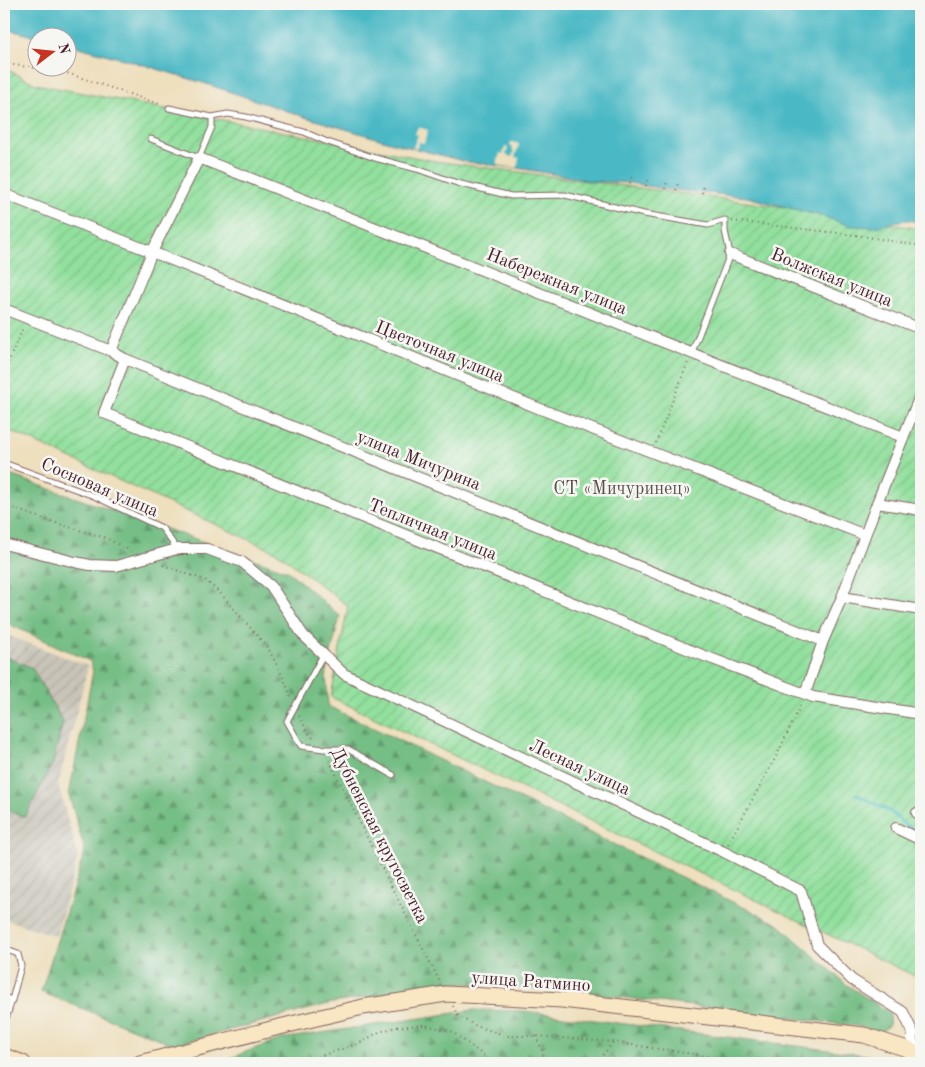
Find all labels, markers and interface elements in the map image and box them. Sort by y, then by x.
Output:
north arrow [28,28,78,78]
text: N [55,42,72,56]
street label: Набережная улица [484,245,630,318]
street label: Волжская улица [768,245,895,311]
street label: Цветочная улица [373,318,507,386]
street label: улица Мичурина [354,428,483,494]
street label: Сосновая улица [38,455,161,521]
park label: СТ «Мичуринец» [553,480,691,498]
street label: Тепличная улица [366,496,499,564]
street label: Лесная улица [526,737,633,799]
street label: Дубненская кругосветка [327,745,431,926]
street label: улица Ратмино [471,969,591,995]

